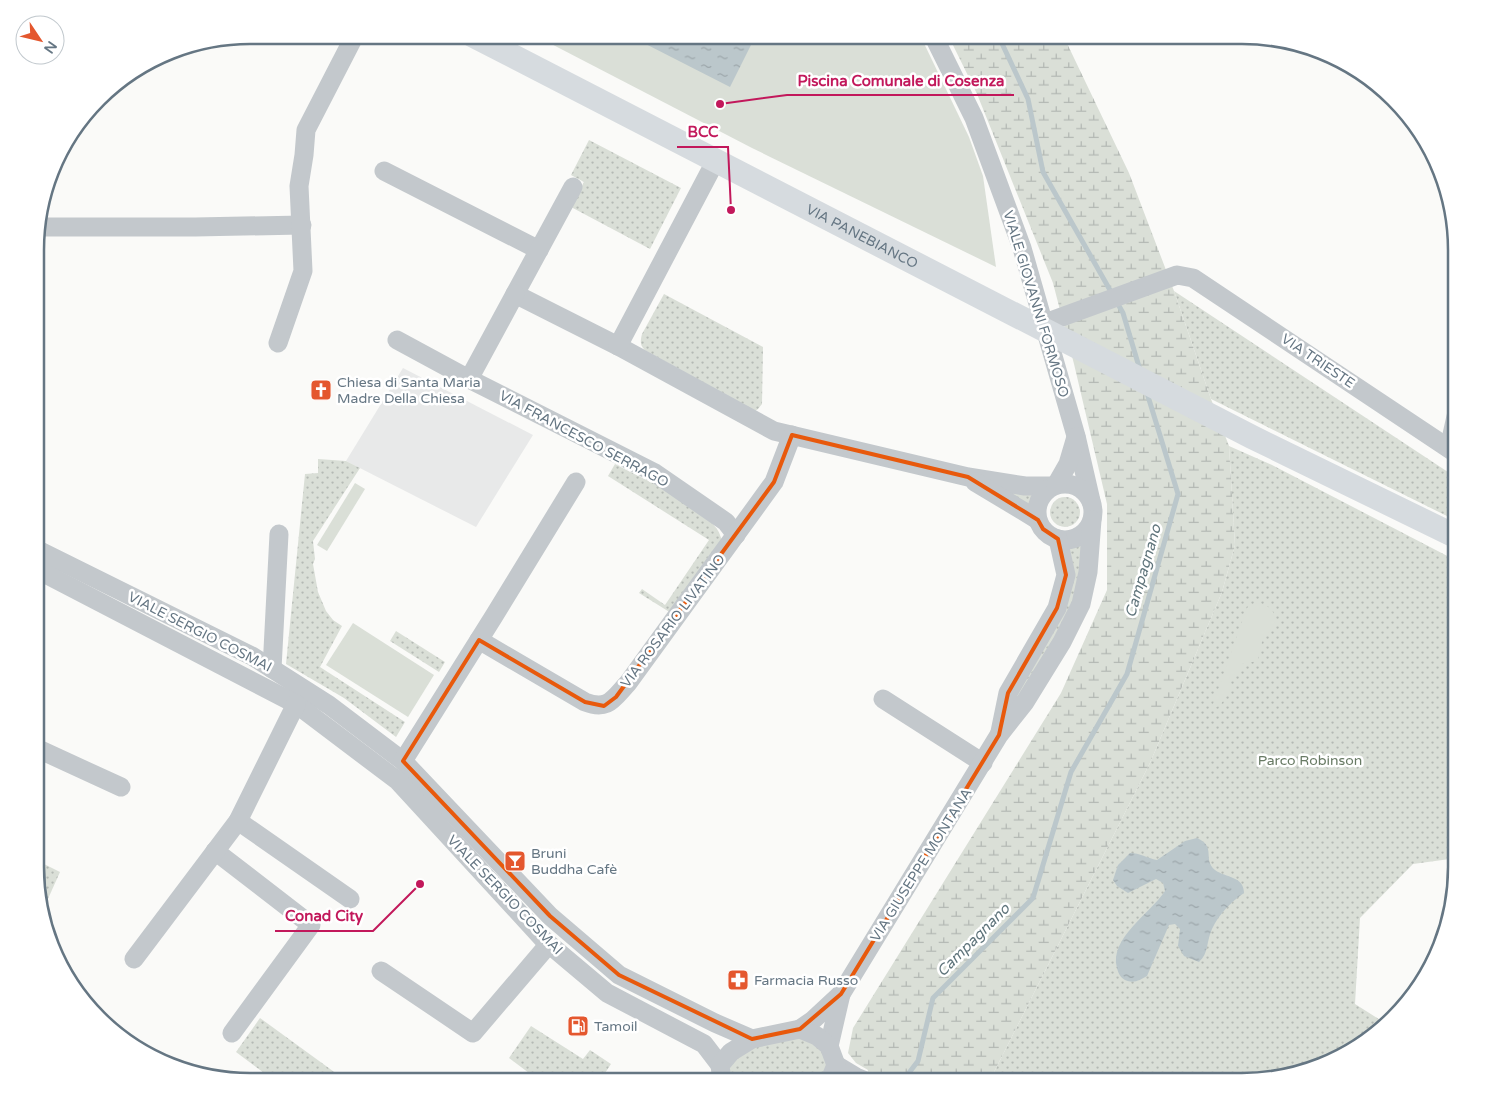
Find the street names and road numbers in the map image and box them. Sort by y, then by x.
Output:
street label: VIA PANEBIANCO [803,200,921,272]
street label: VIALE GIOVANNI FORMOSO [999,208,1073,400]
street label: VIA TRIESTE [1278,330,1358,392]
street label: VIA FRANCESCO SERRAGO [496,387,672,491]
street label: VIA ROSARIO LIVATINO [617,551,729,691]
street label: VIALE SERGIO COSMAI [125,588,275,676]
street label: VIA GIUSEPPE MONTANA [867,785,975,945]
street label: VIALE SERGIO COSMAI [444,832,566,958]

